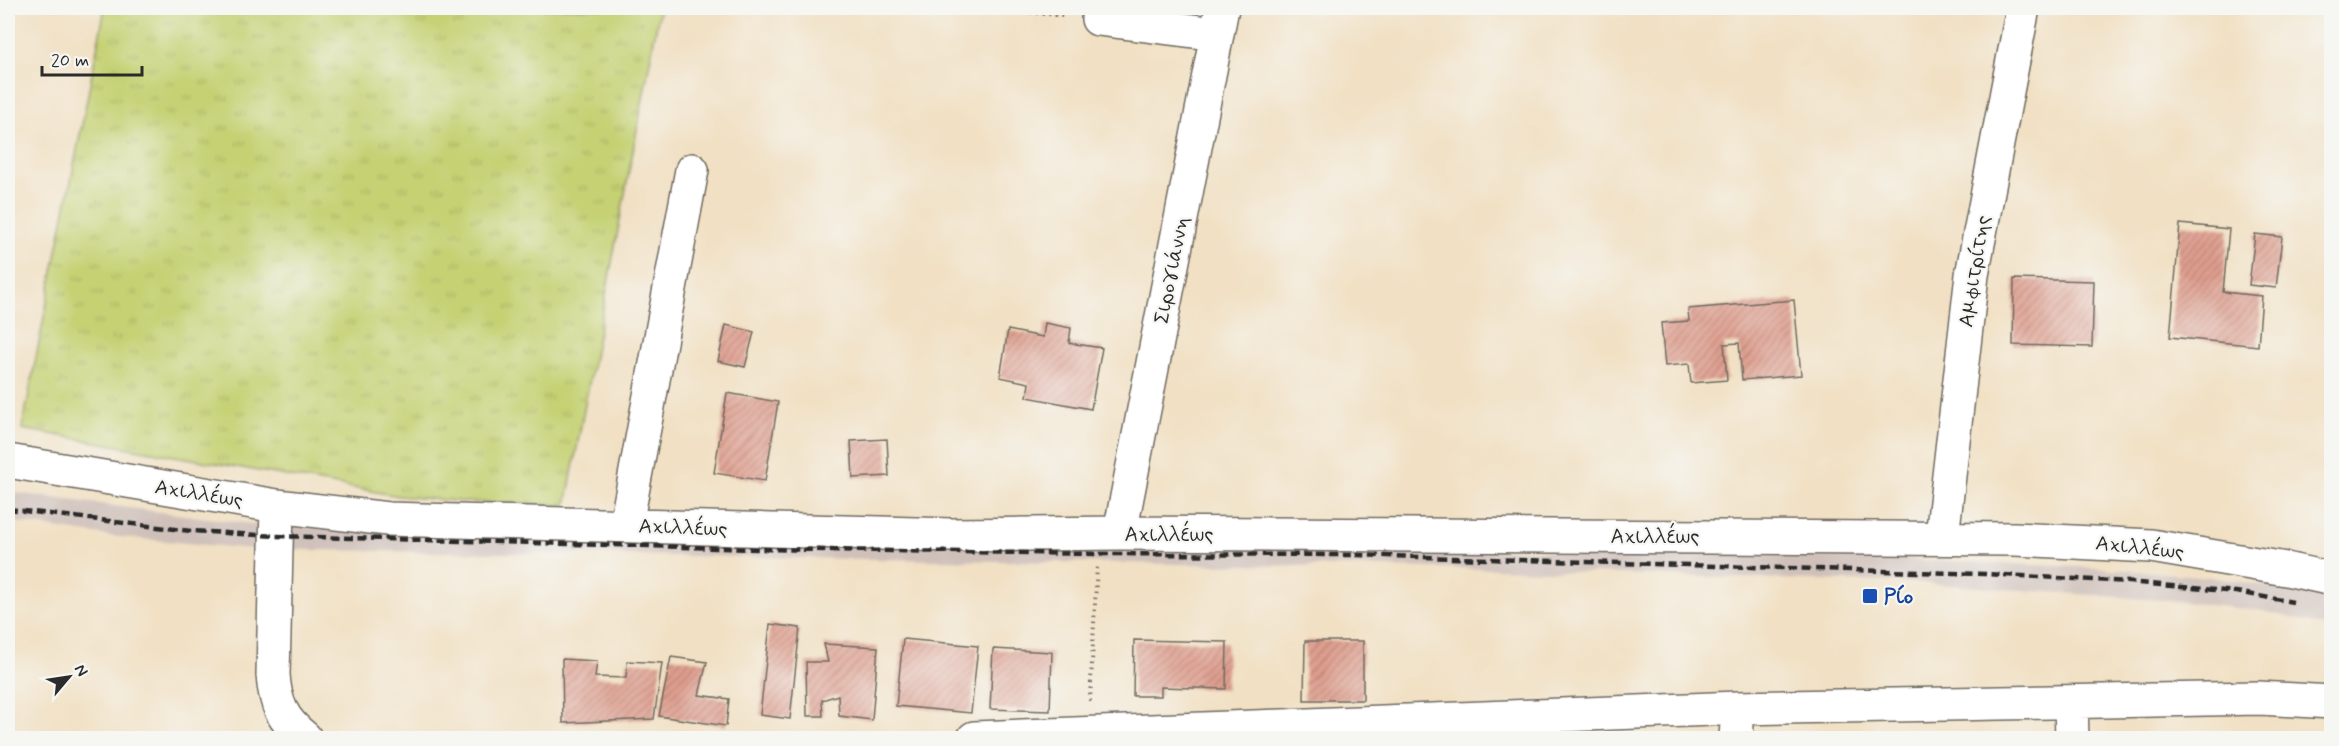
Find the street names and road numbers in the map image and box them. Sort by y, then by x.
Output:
street label: Αμφιτρίτης [1952,213,1998,329]
street label: Σιρογιάννη [1148,214,1196,326]
street label: Αχιλλέως [153,472,245,515]
street label: Αχιλλέως [638,511,728,544]
street label: Αχιλλέως [1125,520,1213,549]
street label: Αχιλλέως [1611,522,1699,551]
street label: Αχιλλέως [2094,528,2186,567]

